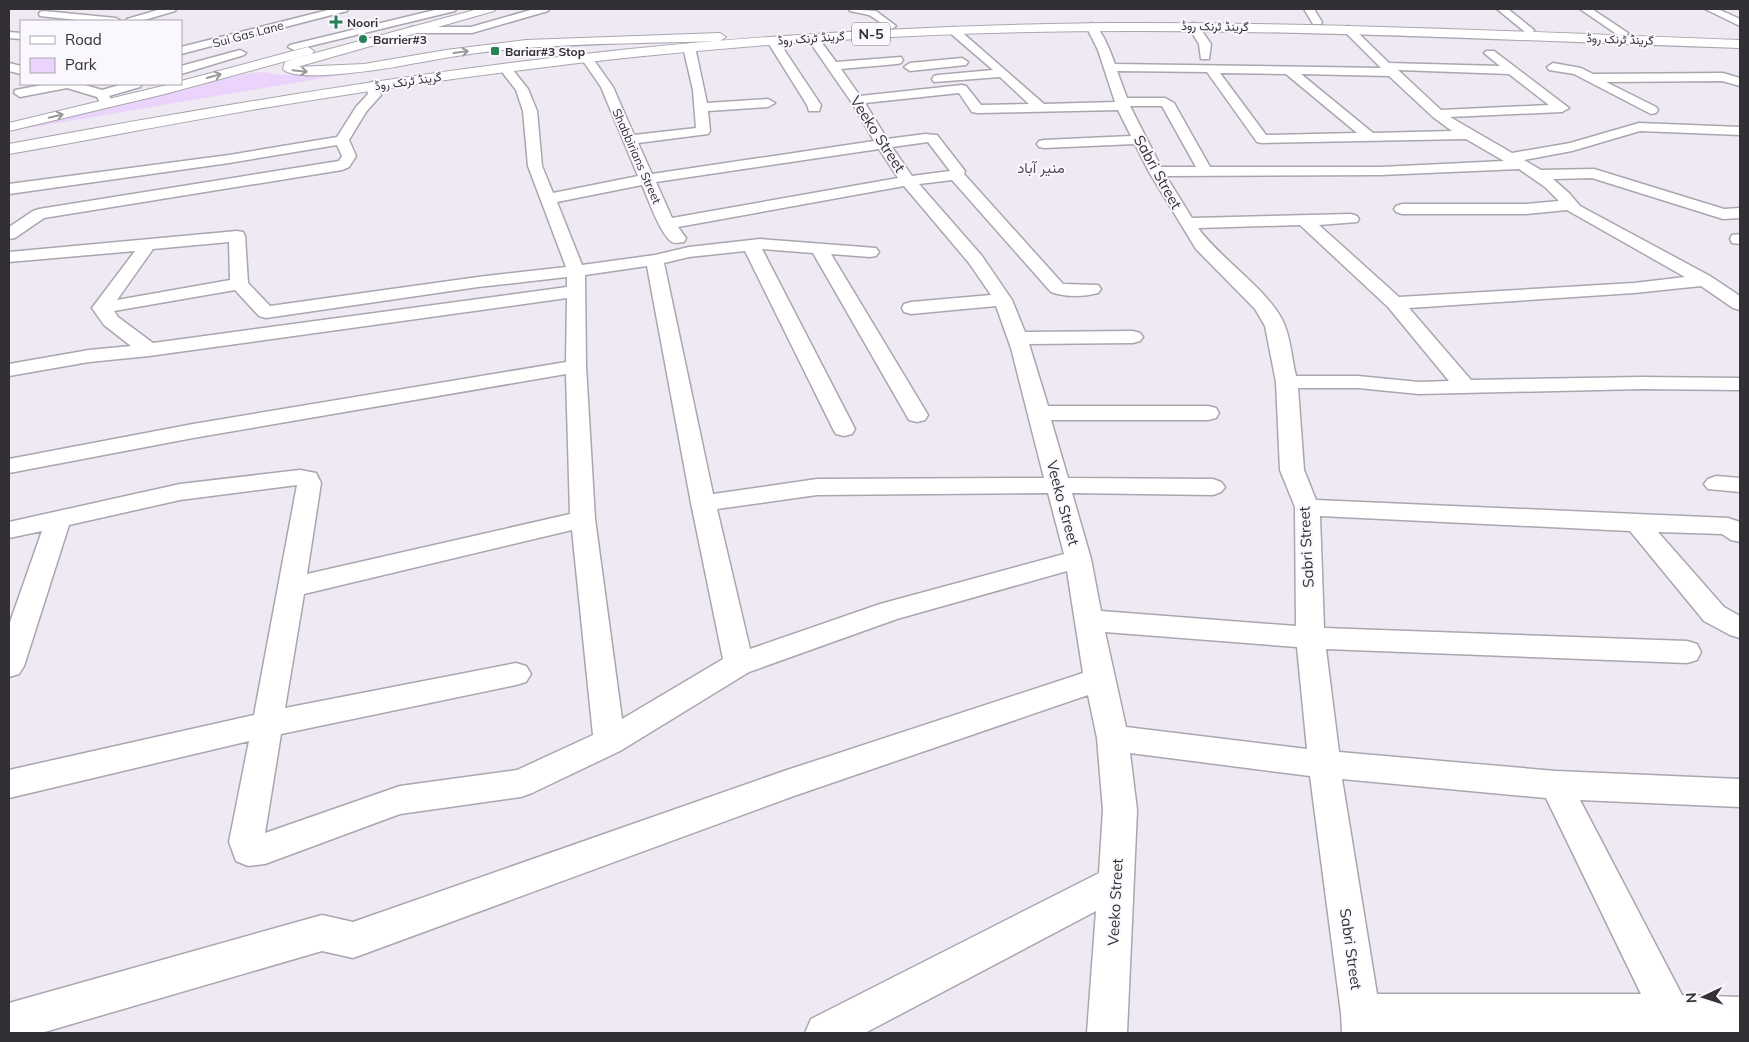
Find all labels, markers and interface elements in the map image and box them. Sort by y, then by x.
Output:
marker: Noori [329,15,343,29]
place label: Noori [347,15,378,30]
street label: Sui Gas Lane [211,17,285,51]
street label: گرینڈ ٹرنک روڈ [1181,18,1249,35]
legend [20,20,182,85]
road number: N-5 [852,22,890,46]
street label: گرینڈ ٹرنک روڈ [777,28,845,49]
text: Road [65,30,102,49]
street label: گرینڈ ٹرنک روڈ [1586,30,1654,49]
place label: Barrier#3 [373,32,427,47]
marker: Barrier#3 [357,33,369,45]
place label: Bariar#3 Stop [505,44,585,59]
marker: Bariar#3 Stop [489,45,501,57]
one-way arrow [453,47,469,57]
text: Park [65,55,97,74]
one-way arrow [292,66,308,76]
street label: گرینڈ ٹرنک روڈ [374,69,443,94]
one-way arrow [205,71,221,81]
street label: Veeko Street [846,92,910,176]
street label: Shabbirians Street [609,106,665,206]
one-way arrow [48,110,64,120]
street label: Sabri Street [1130,132,1186,212]
district label: منیر آباد [1017,158,1065,177]
street label: Veeko Street [1043,458,1083,548]
street label: Sabri Street [1294,506,1318,588]
street label: Veeko Street [1103,858,1127,946]
street label: Sabri Street [1336,907,1366,991]
north arrow [1679,972,1729,1022]
text: N [1682,992,1700,1004]

